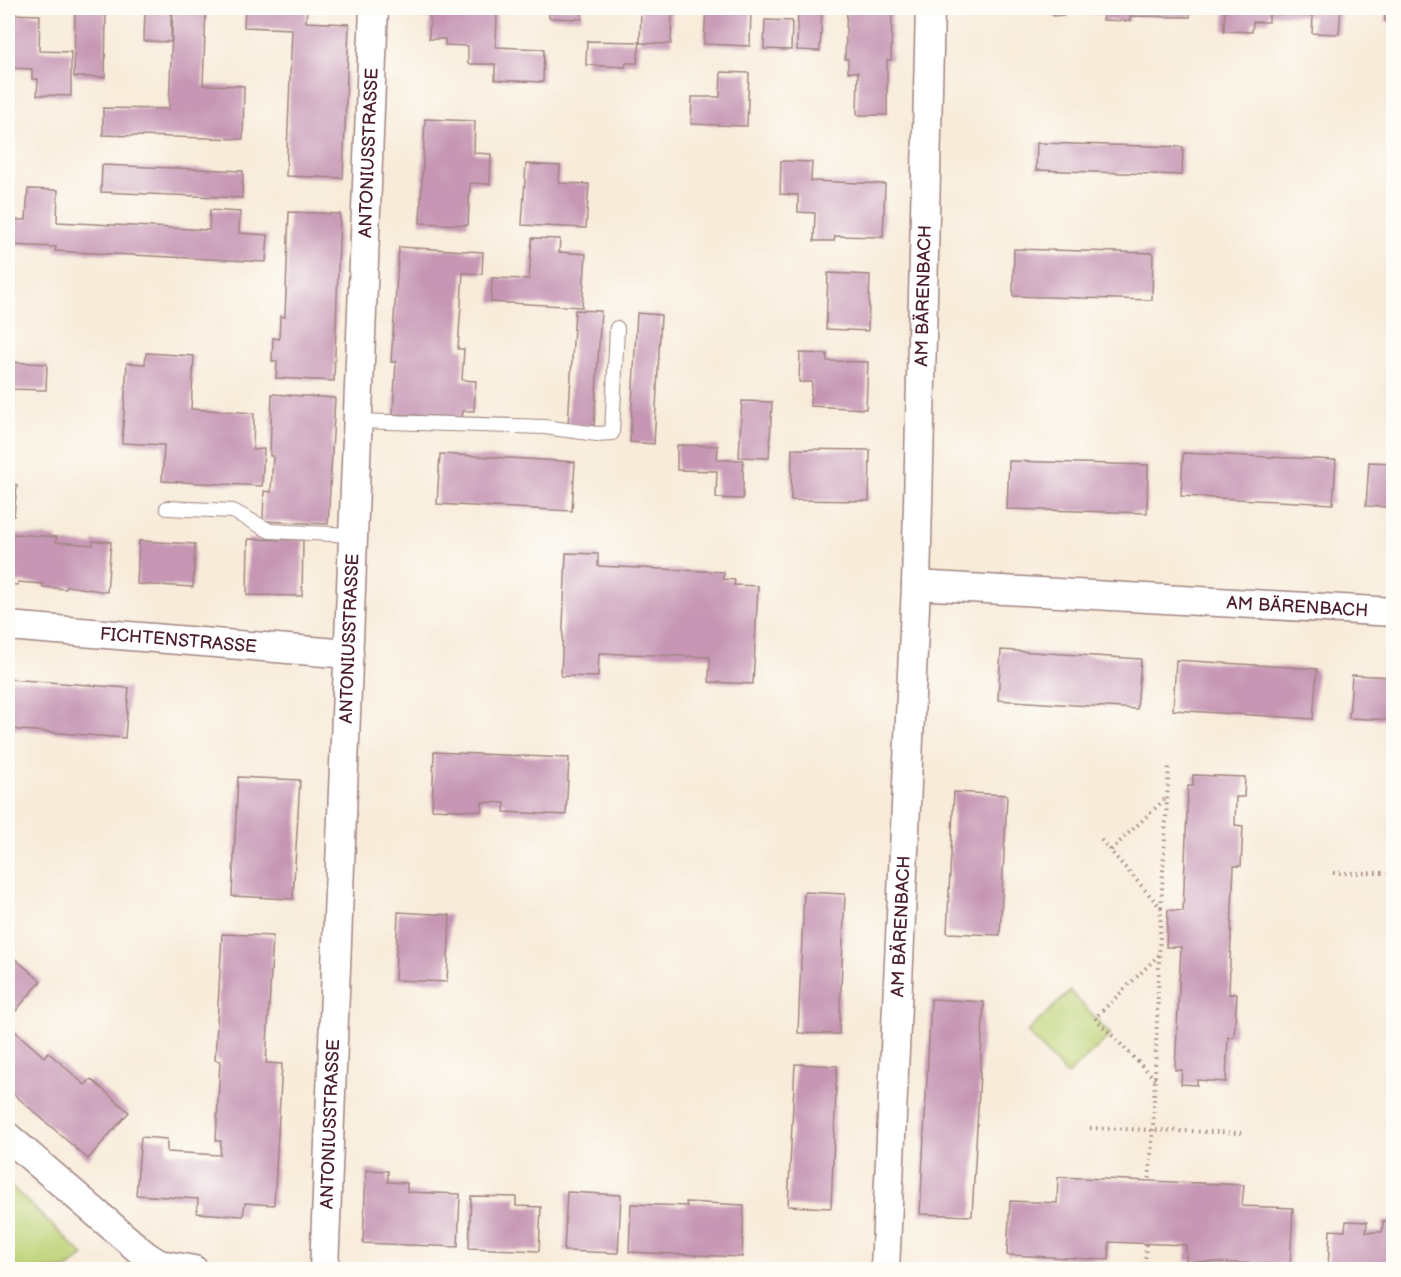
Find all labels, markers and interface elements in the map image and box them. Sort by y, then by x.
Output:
street label: ANTONIUSSTRASSE [354,67,382,238]
street label: AM BÄRENBACH [911,225,935,367]
street label: ANTONIUSSTRASSE [335,553,363,724]
street label: AM BÄRENBACH [1226,592,1369,621]
street label: FICHTENSTRASSE [99,623,258,657]
street label: AM BÄRENBACH [887,855,914,998]
street label: ANTONIUSSTRASSE [316,1039,344,1209]

